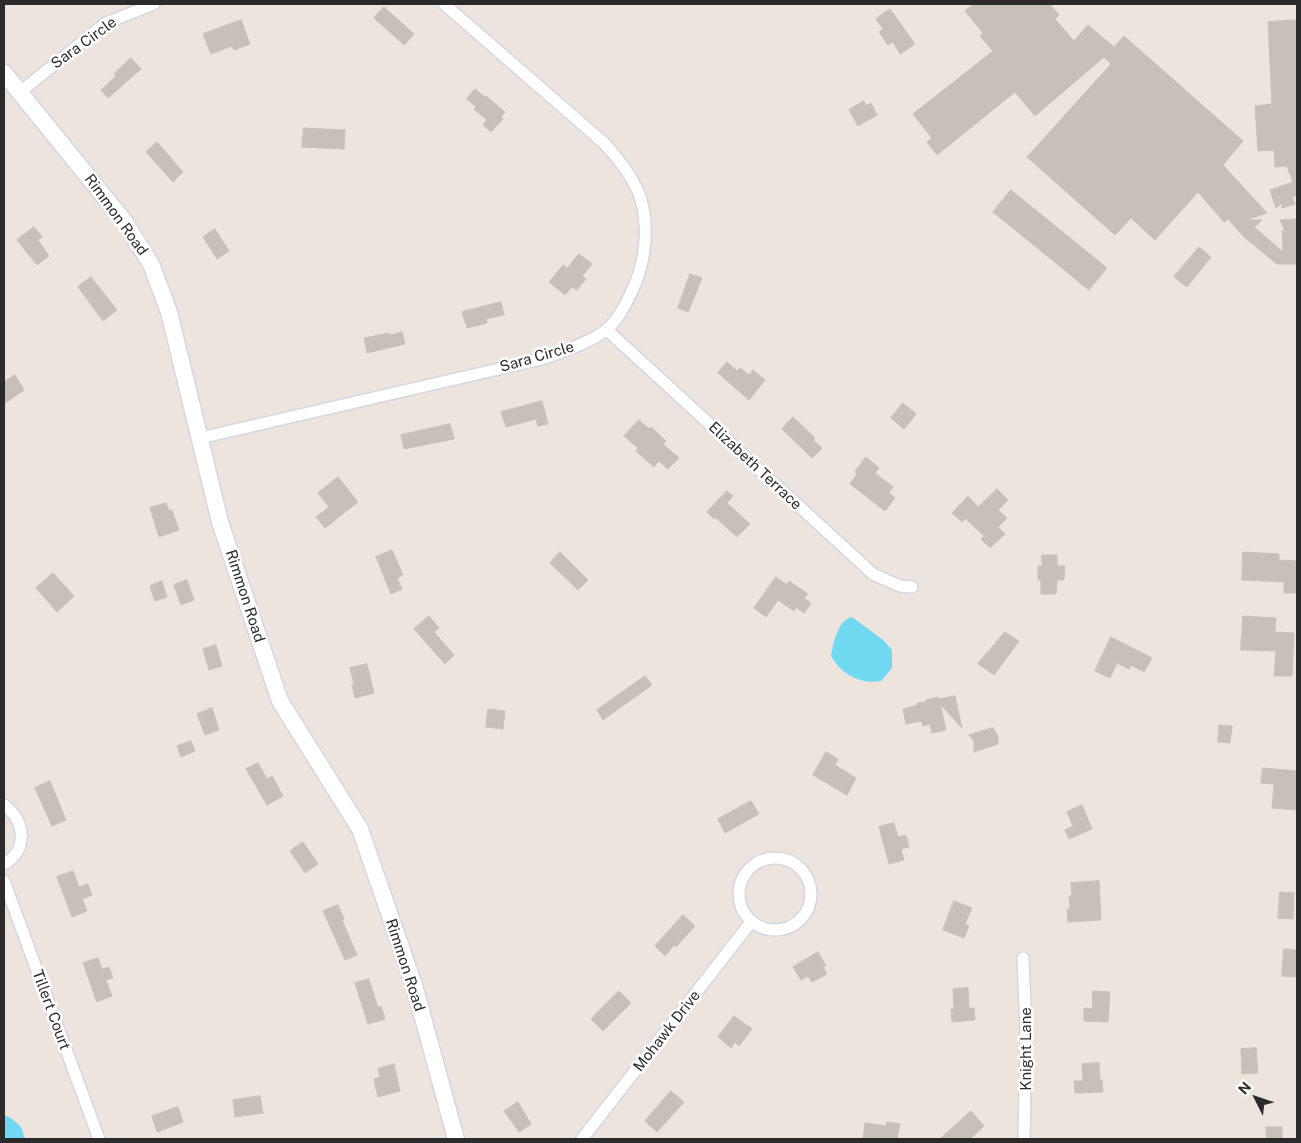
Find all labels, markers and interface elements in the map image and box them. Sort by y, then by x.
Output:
street label: Sara Circle [48,13,120,73]
street label: Rimmon Road [80,171,152,259]
street label: Sara Circle [498,338,576,376]
street label: Elizabeth Terrace [705,418,805,514]
street label: Rimmon Road [222,548,268,644]
street label: Rimmon Road [382,917,428,1013]
street label: Tillert Court [28,968,74,1052]
street label: Mohawk Drive [630,987,704,1075]
street label: Knight Lane [1017,1007,1035,1091]
north arrow [1231,1073,1281,1123]
text: N [1235,1079,1254,1098]

